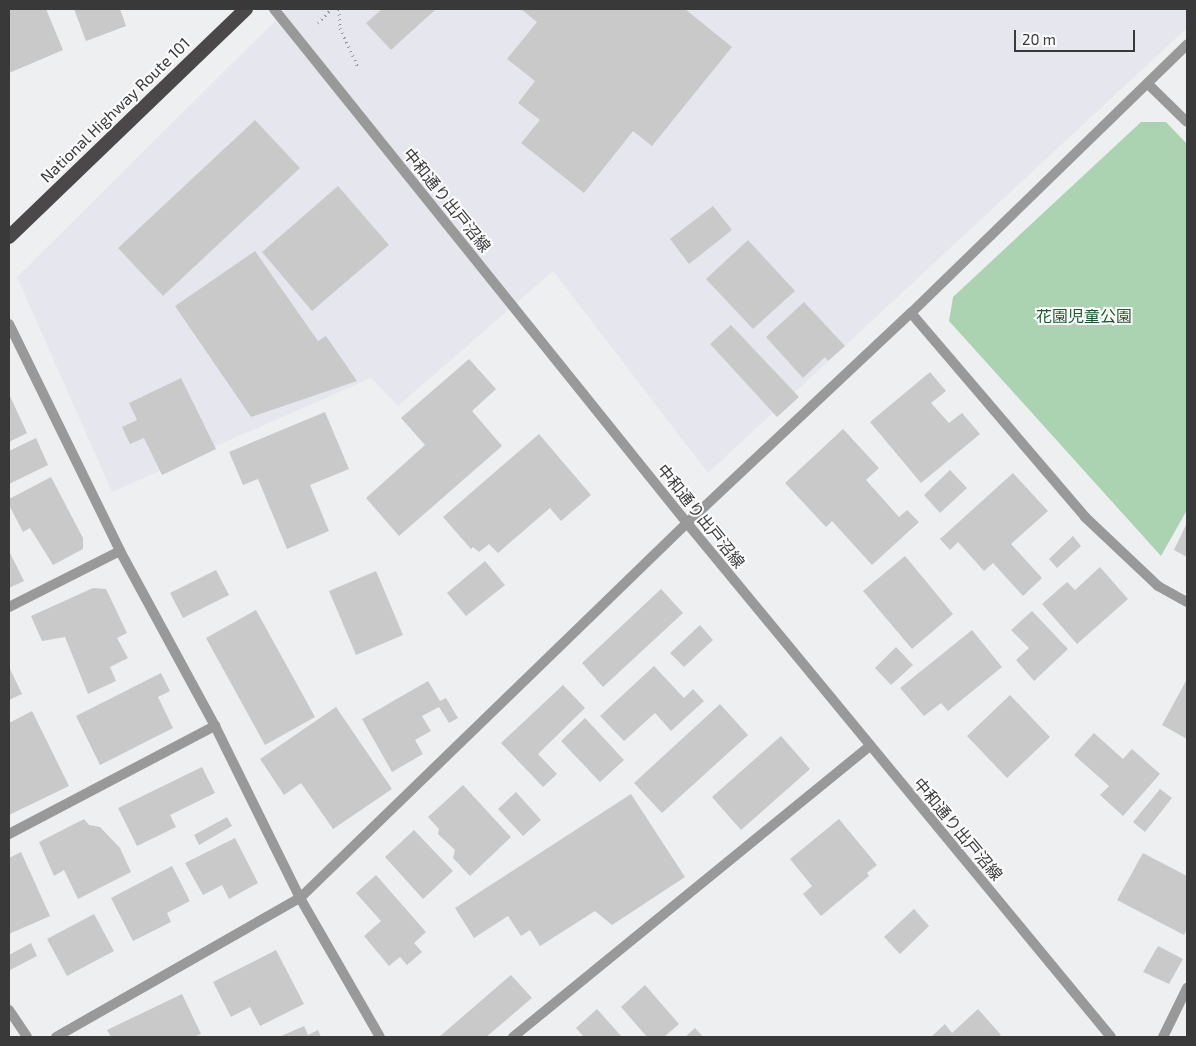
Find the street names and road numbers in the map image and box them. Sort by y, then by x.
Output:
street label: National Highway Route 101 [36,33,194,187]
street label: 中和通り出戸沼線 [399,144,495,256]
street label: 中和通り出戸沼線 [653,460,749,572]
street label: 中和通り出戸沼線 [910,774,1006,884]

